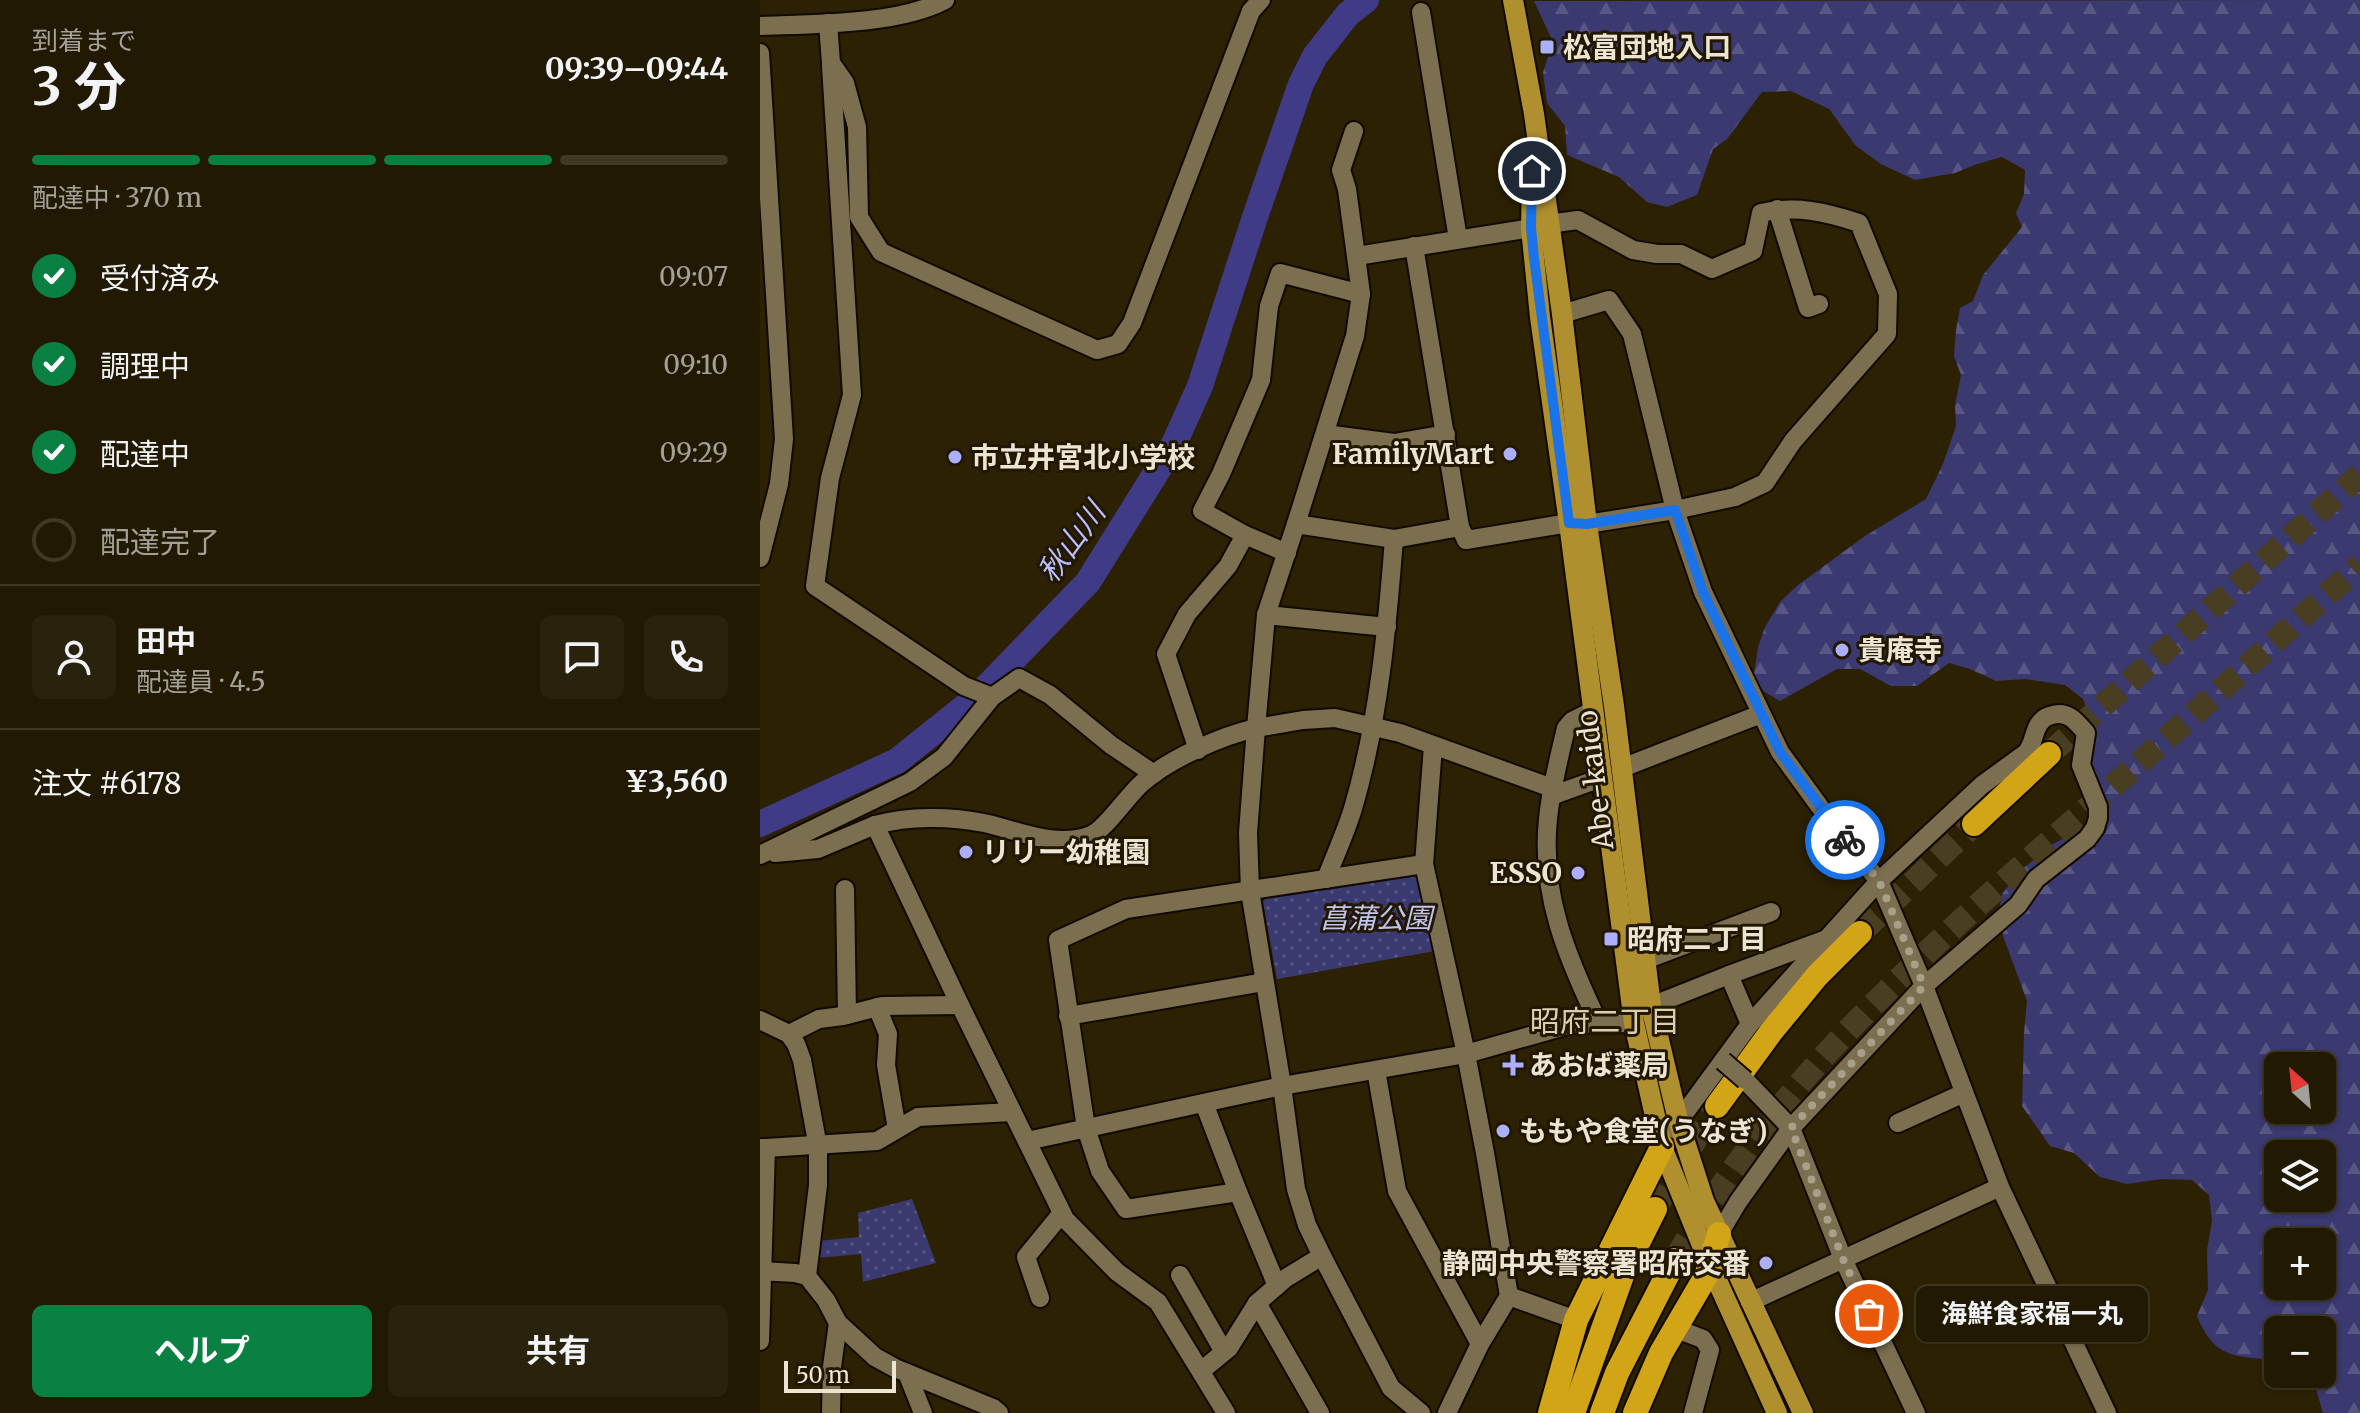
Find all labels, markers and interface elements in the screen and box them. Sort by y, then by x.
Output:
text: 到着まで [32,24,136,57]
place label: 松富団地入口 [1563,29,1731,65]
marker: 松富団地入口 [1538,38,1556,56]
text: 09:39–09:44 [545,49,728,87]
text: 3 分 [32,54,126,119]
pin [1498,137,1566,205]
icon: home [1510,149,1554,193]
text: 配達中 · 370 m [32,181,202,214]
icon: check [32,254,76,298]
text: 受付済み [100,259,220,297]
text: 09:07 [659,260,728,293]
icon: check [32,342,76,386]
text: 調理中 [100,347,190,385]
text: 09:10 [663,348,728,381]
icon: check [32,430,76,474]
text: 配達中 [100,435,190,473]
text: 09:29 [660,436,728,469]
place label: FamilyMart [1332,436,1494,472]
place label: 市立井宮北小学校 [971,439,1195,475]
marker: FamilyMart [1501,445,1519,463]
marker: 市立井宮北小学校 [946,448,964,466]
water label: 秋山川 [1029,492,1115,590]
text: 配達完了 [100,523,220,561]
button: person [32,615,116,699]
button: chat [540,615,624,699]
button: phone [644,615,728,699]
text: 田中 [136,622,196,660]
place label: 貴庵寺 [1858,632,1942,668]
marker: 貴庵寺 [1833,641,1851,659]
text: 配達員 · 4.5 [136,665,266,698]
street label: Abe-kaido [1569,708,1622,853]
text: ¥3,560 [625,762,728,800]
text: 注文 #6178 [32,764,182,802]
courier [1805,800,1885,880]
icon: bike [1823,818,1867,862]
place label: リリー幼稚園 [982,834,1150,870]
marker: リリー幼稚園 [957,843,975,861]
place label: ESSO [1489,855,1562,891]
marker: ESSO [1569,864,1587,882]
park label: 菖蒲公園 [1320,900,1436,936]
place label: 昭府二丁目 [1627,921,1767,957]
marker: 昭府二丁目 [1602,930,1620,948]
district label: 昭府二丁目 [1530,1002,1680,1040]
place label: あおば薬局 [1529,1047,1669,1083]
north arrow [2264,1052,2336,1124]
map controls [2264,1052,2336,1388]
marker: あおば薬局 [1504,1056,1522,1074]
place label: ももや食堂(うなぎ) [1519,1113,1768,1149]
marker: ももや食堂(うなぎ) [1494,1122,1512,1140]
button: layers [2264,1140,2336,1212]
button: + [2264,1228,2336,1300]
place label: 静岡中央警察署昭府交番 [1442,1245,1750,1281]
marker: 静岡中央警察署昭府交番 [1757,1254,1775,1272]
pin [1835,1280,1903,1348]
callout: 海鮮食家福一丸 [1917,1286,2149,1342]
icon: bag [1847,1292,1891,1336]
text: 海鮮食家福一丸 [1941,1297,2123,1330]
button: ヘルプ [32,1305,372,1397]
button: 共有 [388,1305,728,1397]
button: − [2264,1316,2336,1388]
scale bar [784,1357,896,1393]
text: 50 m [796,1361,850,1389]

